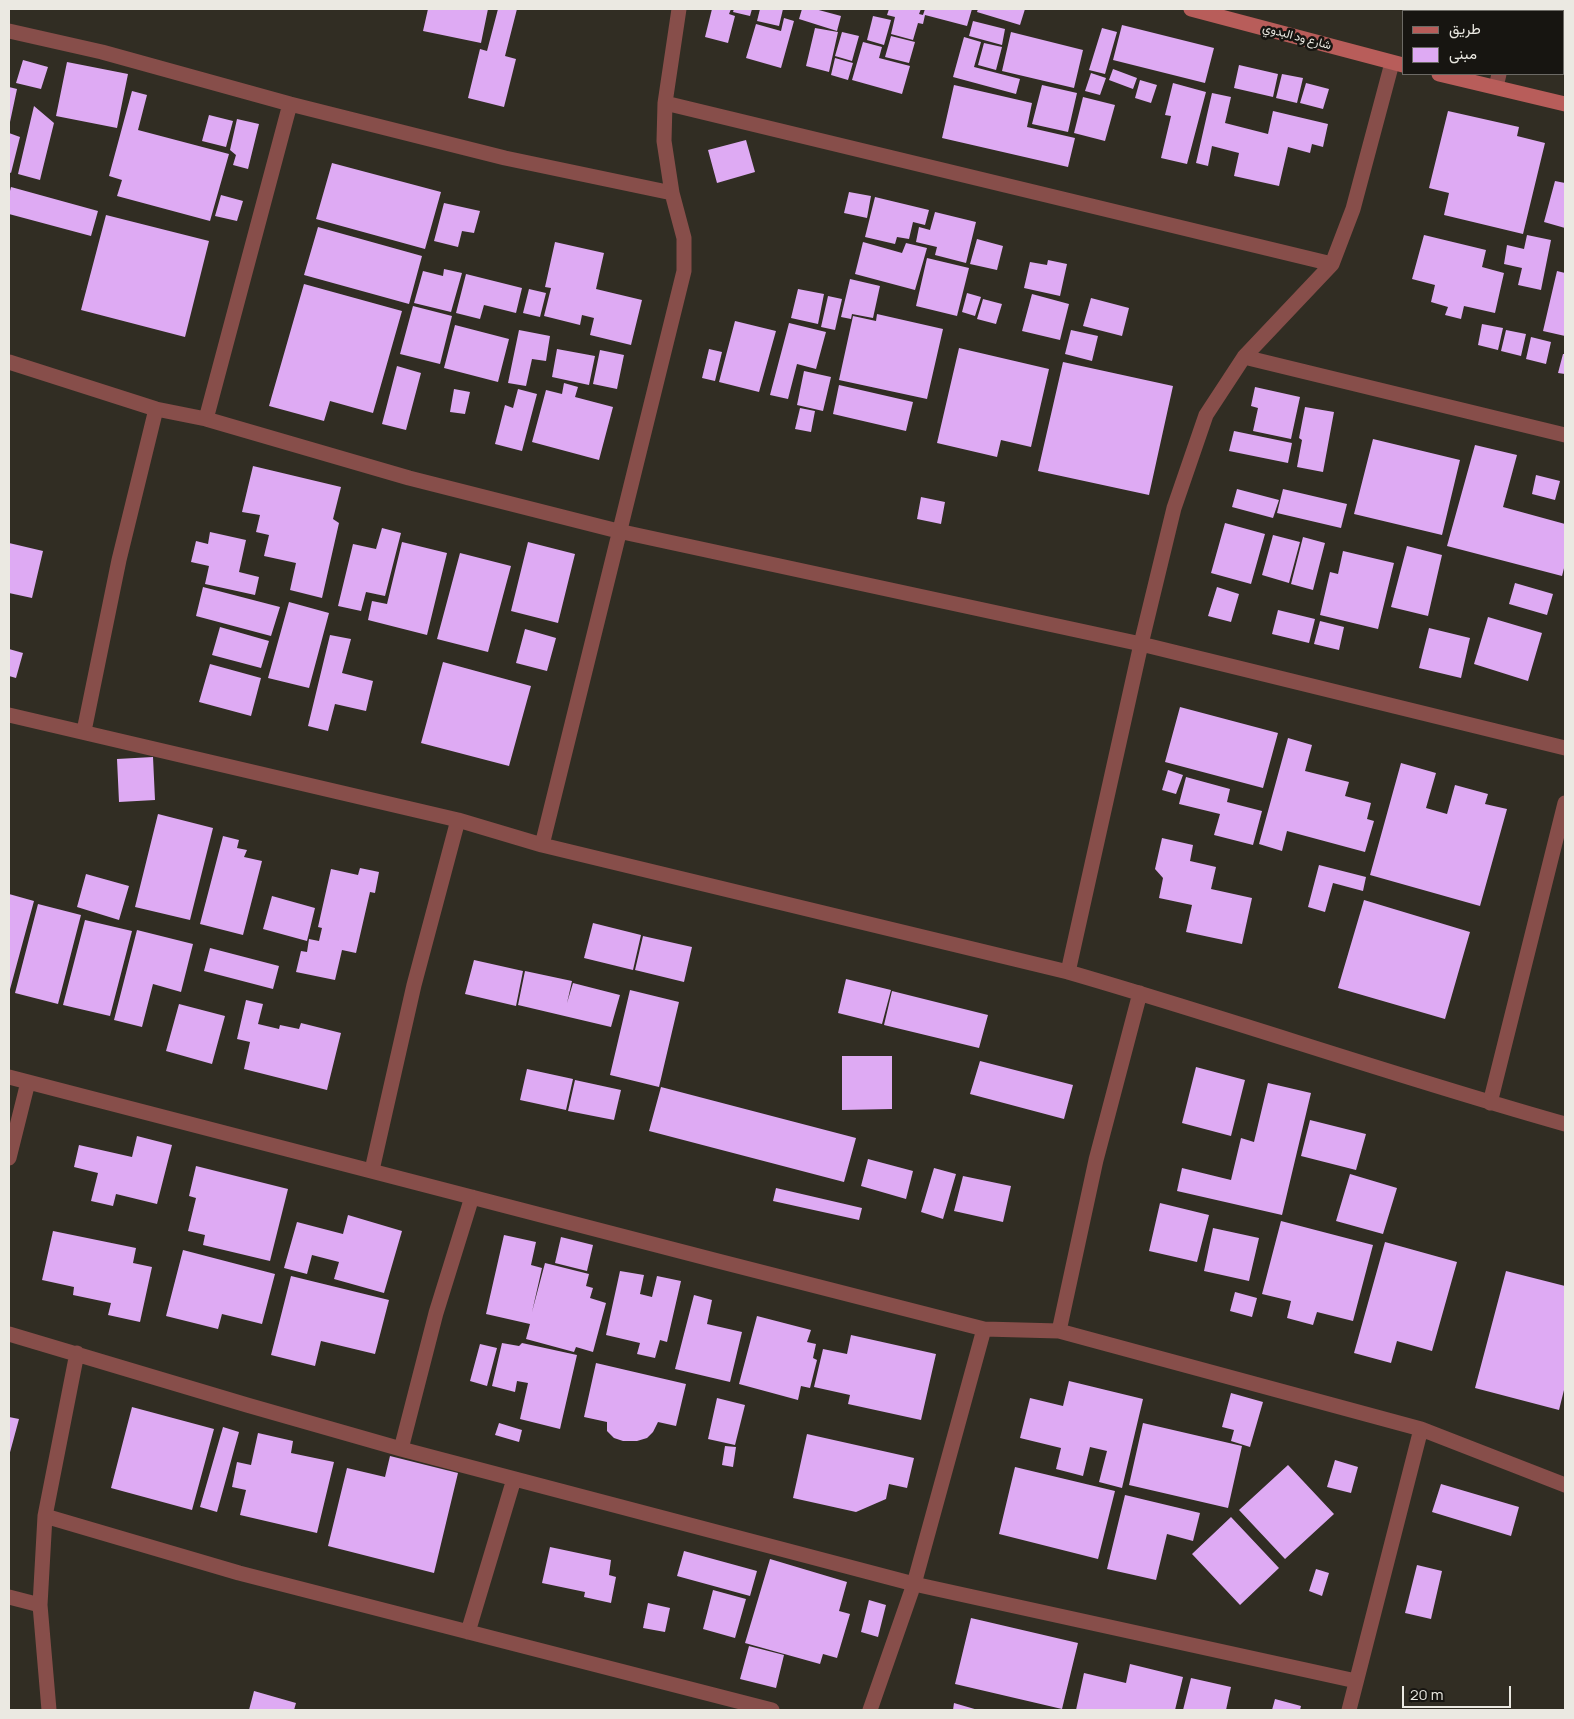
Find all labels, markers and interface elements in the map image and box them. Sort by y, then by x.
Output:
legend [1402,10,1564,75]
text: طريق [1449,18,1481,39]
street label: شارع ود البدوي [1261,21,1333,53]
text: مبنى [1449,43,1477,64]
scale bar [1404,1676,1513,1708]
text: 20 m [1410,1684,1443,1705]

